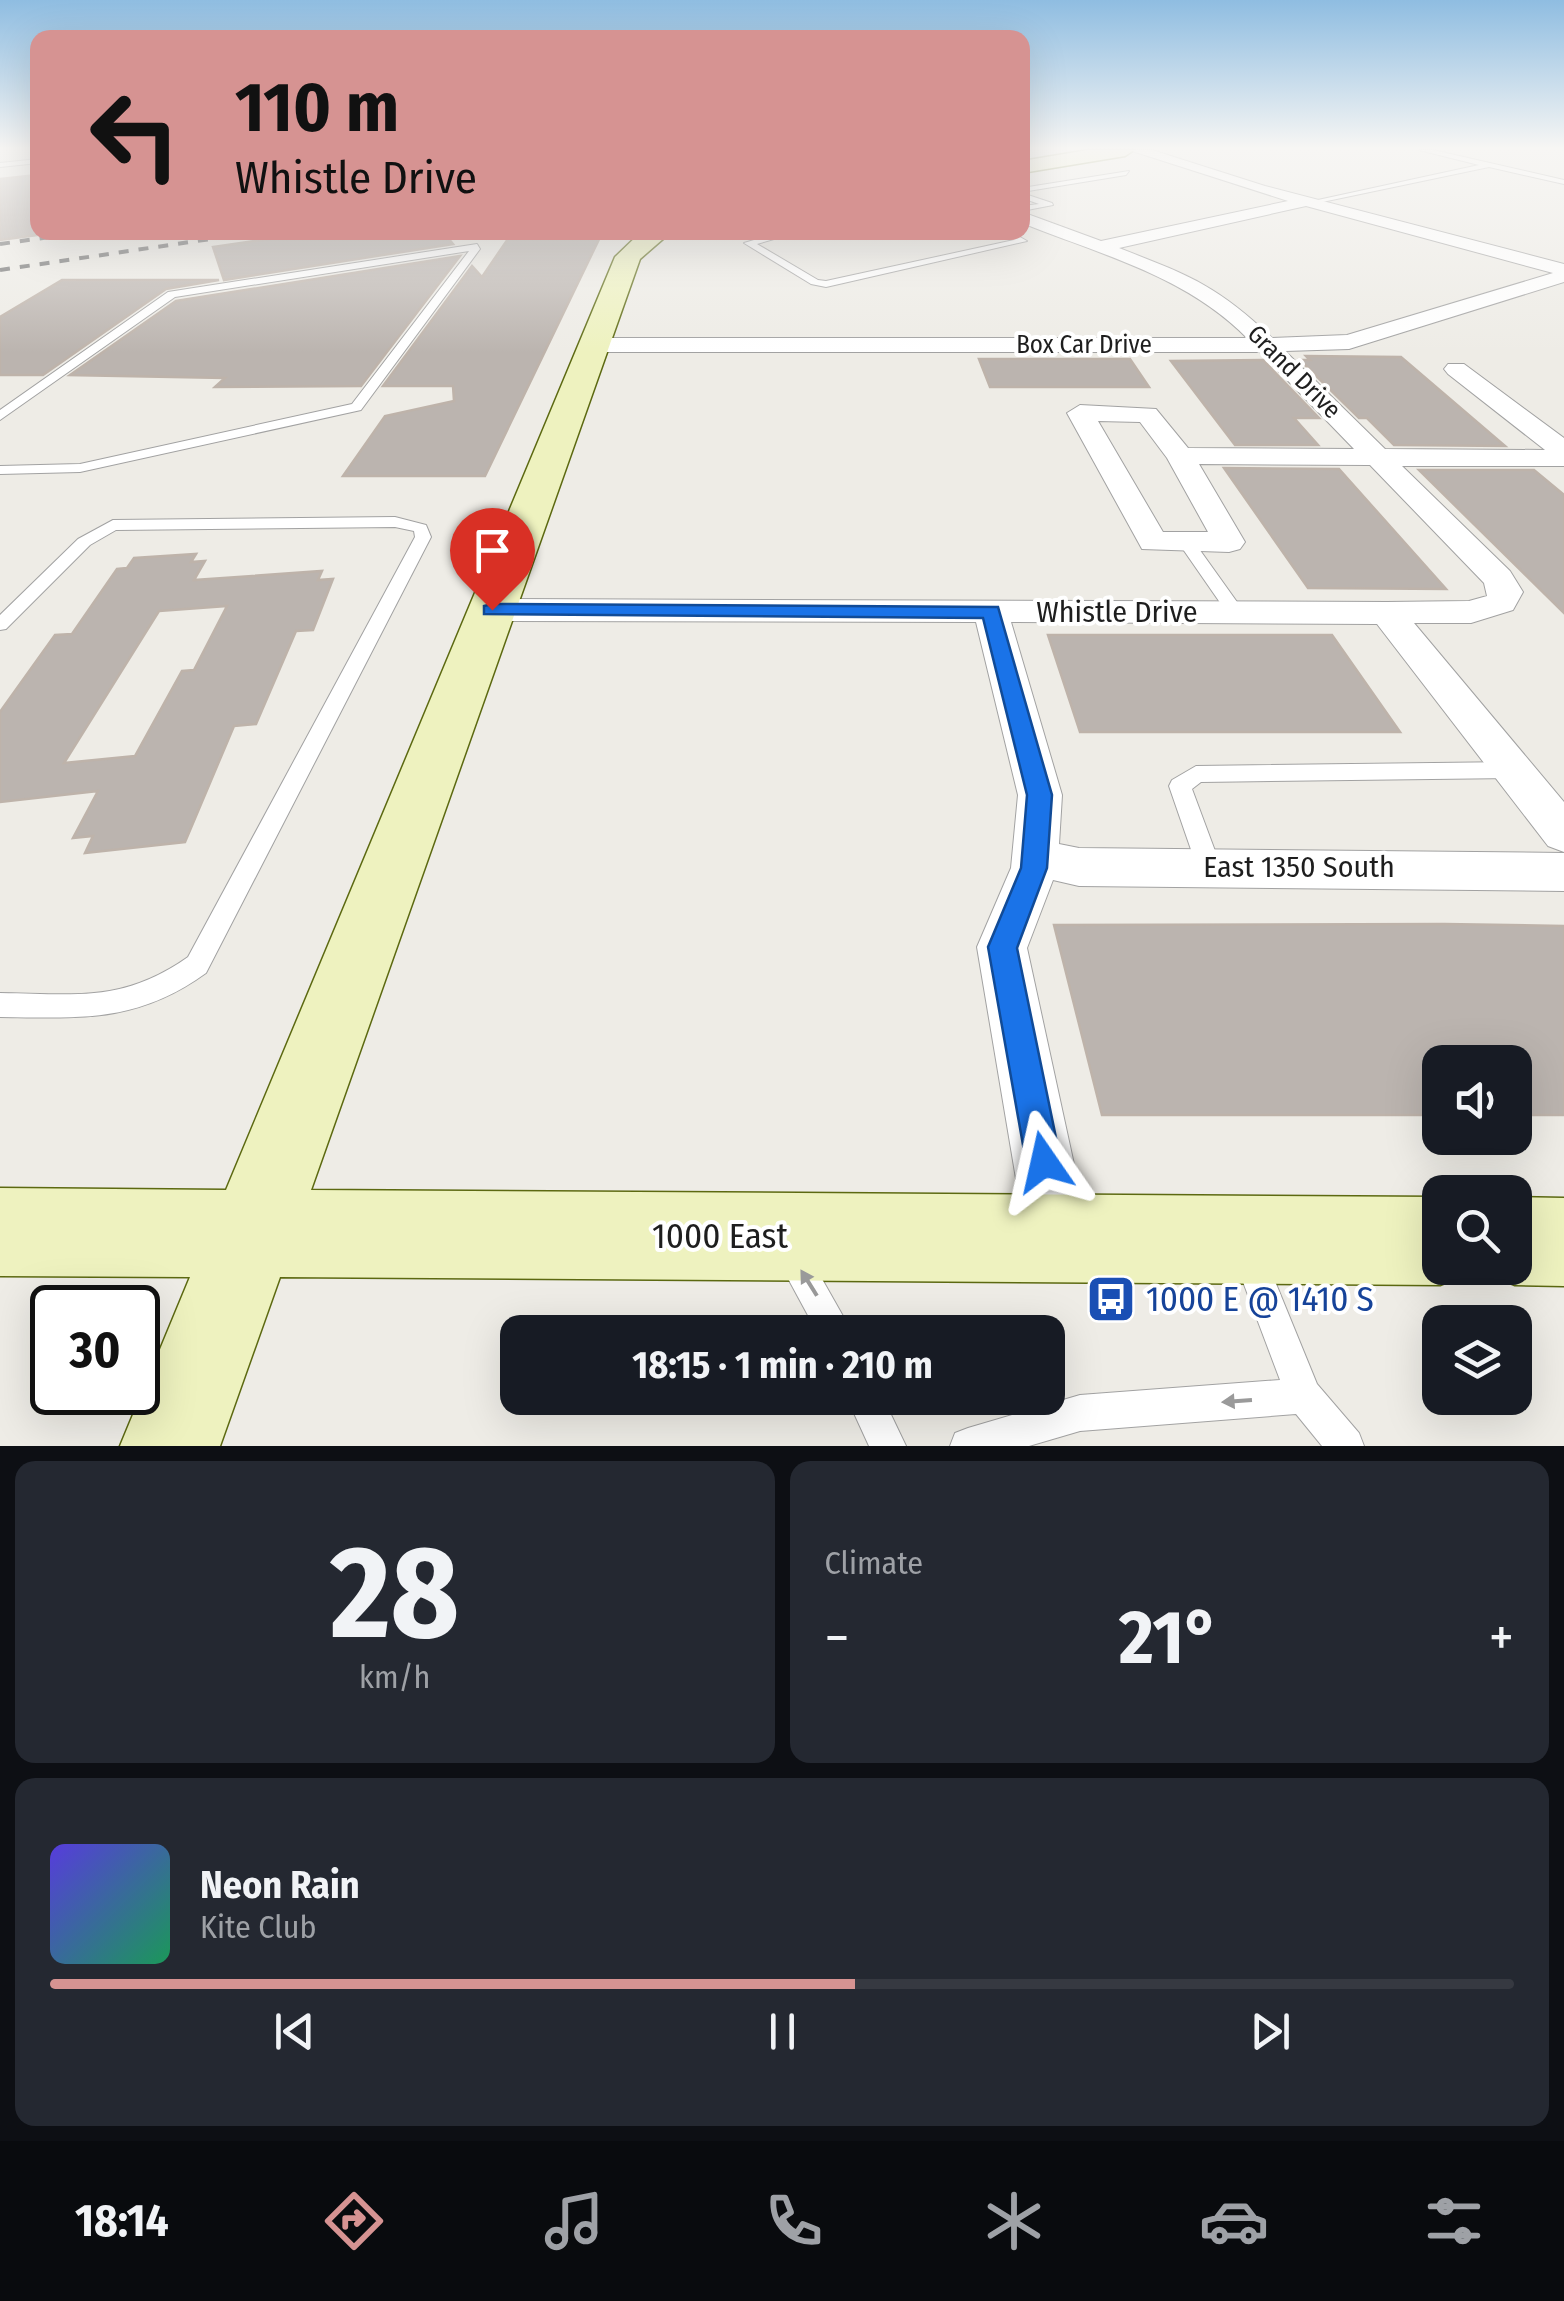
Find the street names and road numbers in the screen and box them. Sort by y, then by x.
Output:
street label: Grand Drive [1241,319,1347,425]
street label: Box Car Drive [1016,330,1152,360]
street label: Whistle Drive [1036,594,1198,630]
street label: East 1350 South [1203,849,1395,885]
street label: 1000 East [652,1215,788,1257]

